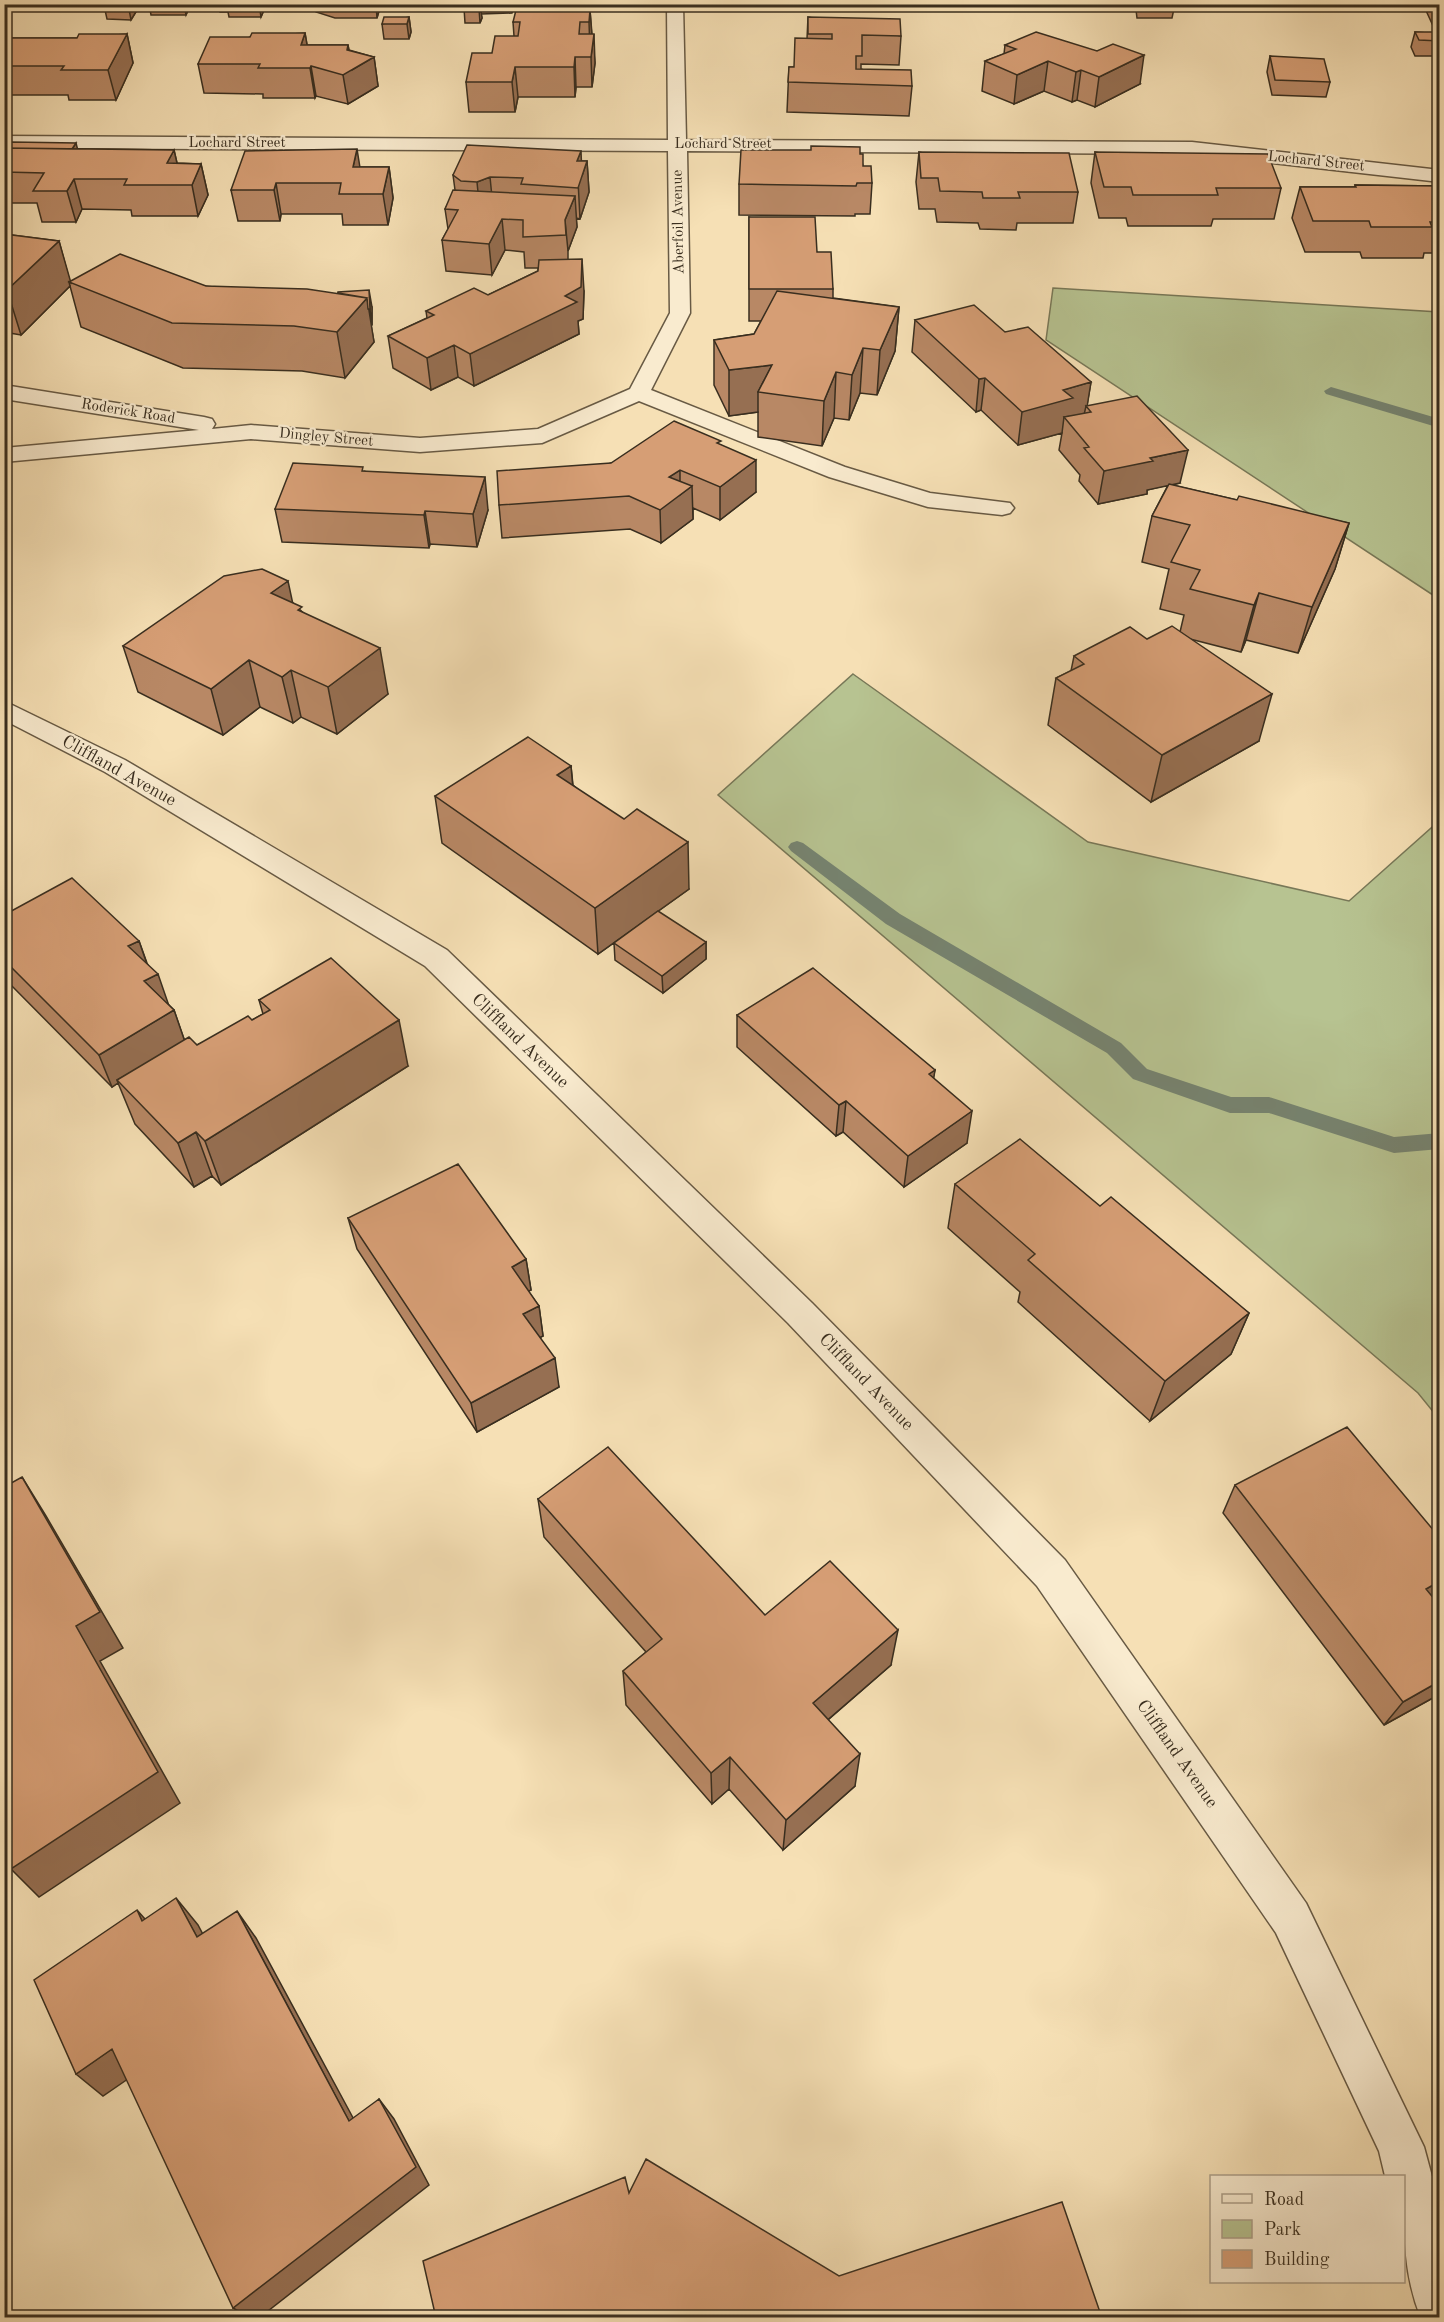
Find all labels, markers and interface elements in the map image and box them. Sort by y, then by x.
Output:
street label: Lochard Street [188,136,286,151]
street label: Lochard Street [674,137,772,152]
street label: Lochard Street [1267,149,1365,175]
street label: Aberfoil Avenue [671,170,687,274]
street label: Roderick Road [80,397,176,427]
street label: Dingley Street [278,426,374,450]
street label: Cliffland Avenue [59,732,179,810]
street label: Cliffland Avenue [468,990,572,1092]
street label: Cliffland Avenue [815,1330,917,1434]
street label: Cliffland Avenue [1133,1697,1221,1811]
legend [1210,2175,1405,2283]
text: Road [1264,2191,1304,2209]
text: Park [1264,2221,1301,2239]
text: Building [1264,2251,1330,2269]

